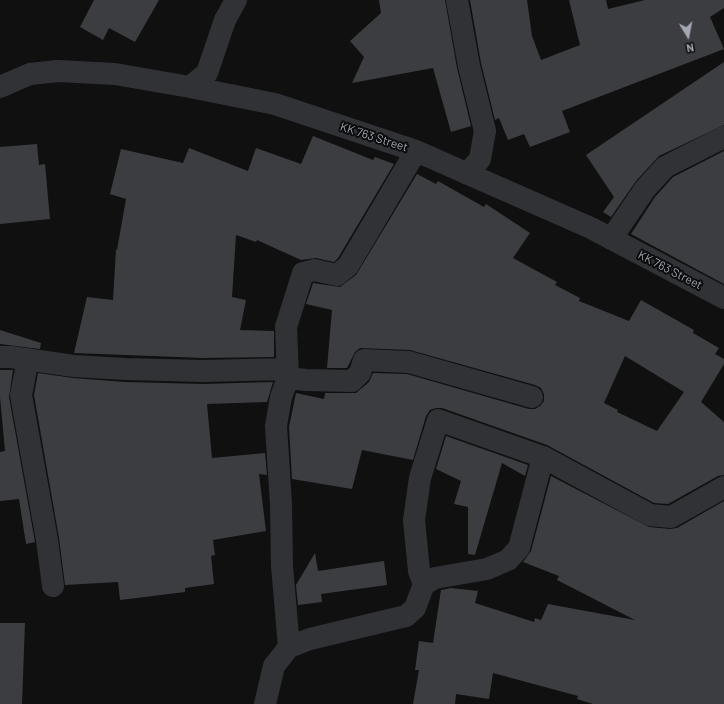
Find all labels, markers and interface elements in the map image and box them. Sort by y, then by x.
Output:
north arrow [668,16,708,56]
text: N [685,41,695,55]
street label: KK 763 Street [338,119,410,155]
street label: KK 763 Street [635,248,705,292]

